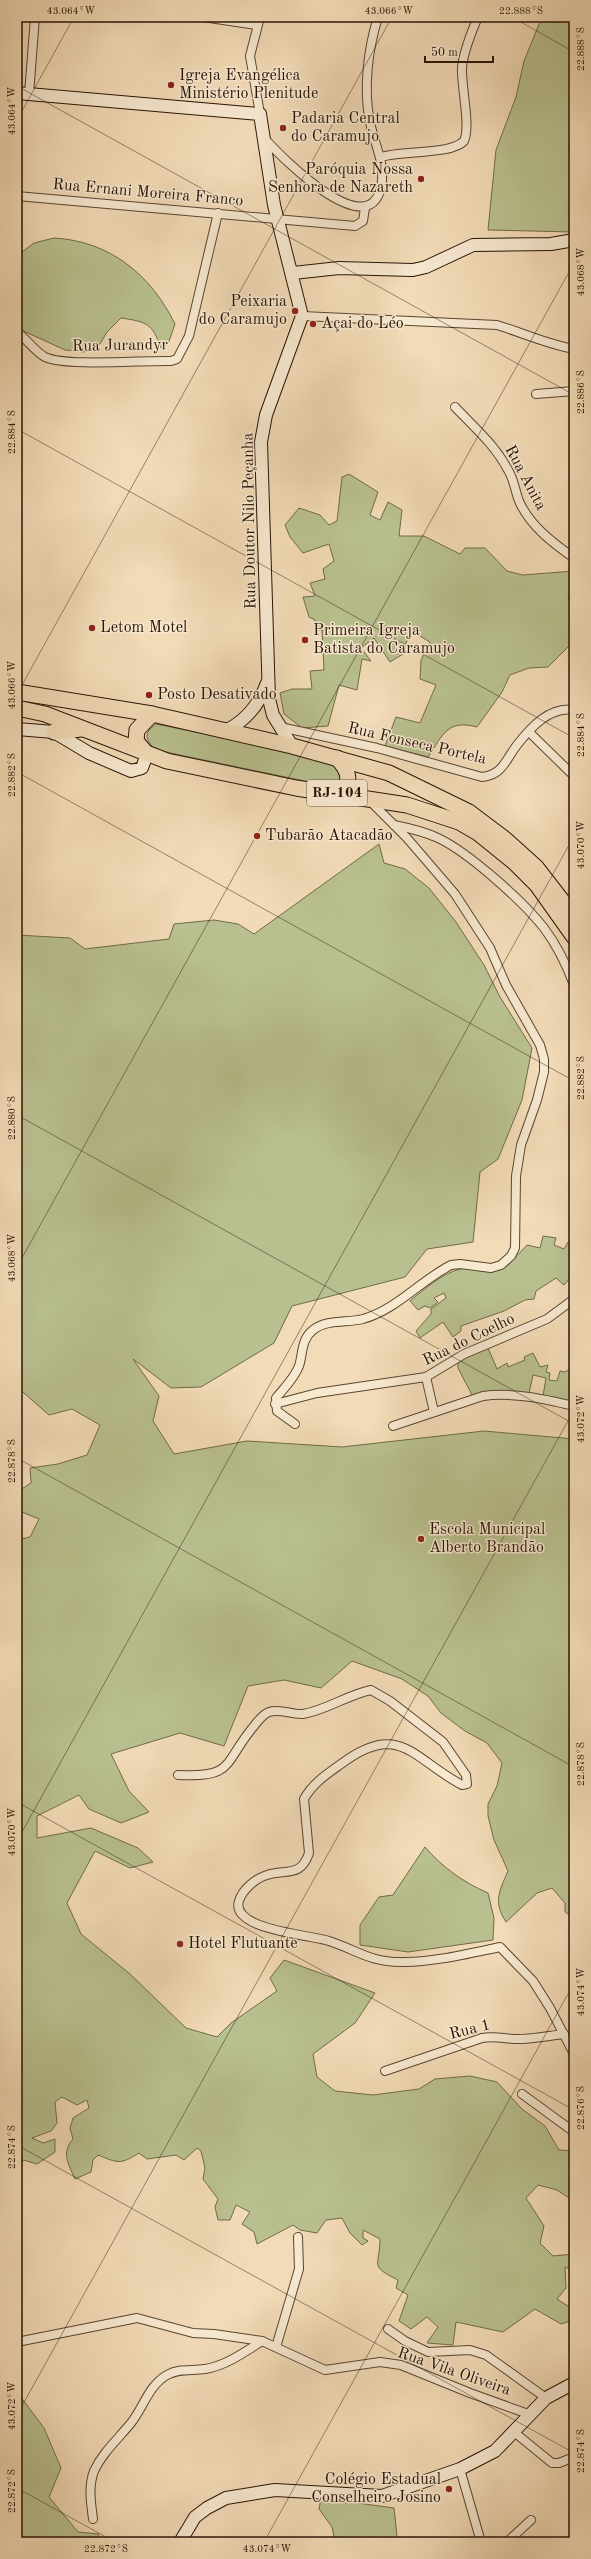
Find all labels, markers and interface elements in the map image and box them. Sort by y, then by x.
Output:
text: 43.064°W [47,6,95,16]
text: 43.066°W [365,6,413,16]
text: 22.888°S [499,6,543,16]
text: 22.888°S [576,27,586,71]
scale bar [425,38,493,64]
text: 50 m [431,46,458,59]
place label: Igreja Evangélica Ministério Plenitude [179,68,318,102]
marker: Igreja Evangélica Ministério Plenitude [166,80,176,90]
text: 43.064°W [7,87,17,135]
place label: Padaria Central do Caramujo [291,111,400,145]
marker: Padaria Central do Caramujo [278,123,288,133]
place label: Paróquia Nossa Senhora de Nazareth [268,162,413,196]
marker: Paróquia Nossa Senhora de Nazareth [416,174,426,184]
street label: Rua Ernani Moreira Franco [52,177,244,209]
text: 43.068°W [576,248,586,296]
place label: Peixaria do Caramujo [199,294,287,328]
marker: Peixaria do Caramujo [290,306,300,316]
place label: Açai do Léo [321,316,404,332]
marker: Açai do Léo [308,319,318,329]
street label: Rua Jurandyr [72,337,169,355]
text: 22.886°S [576,370,586,414]
text: 22.884°S [7,410,17,454]
street label: Rua Doutor Nilo Peçanha [240,432,260,610]
street label: Rua Anita [501,443,549,513]
place label: Letom Motel [100,620,187,636]
marker: Letom Motel [87,623,97,633]
place label: Primeira Igreja Batista do Caramujo [313,623,455,657]
marker: Primeira Igreja Batista do Caramujo [300,635,310,645]
text: 43.066°W [7,661,17,709]
place label: Posto Desativado [157,687,277,703]
marker: Posto Desativado [144,690,154,700]
text: 22.884°S [576,713,586,757]
street label: Rua Fonseca Portela [346,720,488,768]
text: 22.882°S [7,753,17,797]
road number: RJ-104 [307,780,367,806]
text: 43.070°W [576,821,586,869]
place label: Tubarão Atacadão [265,828,393,844]
marker: Tubarão Atacadão [252,831,262,841]
text: 22.882°S [576,1056,586,1100]
text: 22.880°S [7,1096,17,1140]
text: 43.068°W [7,1234,17,1282]
street label: Rua do Coelho [420,1311,518,1369]
text: 43.072°W [576,1395,586,1443]
text: 22.878°S [7,1439,17,1483]
place label: Escola Municipal Alberto Brandão [429,1522,545,1556]
marker: Escola Municipal Alberto Brandão [416,1534,426,1544]
text: 22.878°S [576,1742,586,1786]
text: 43.070°W [7,1808,17,1856]
place label: Hotel Flutuante [188,1936,298,1952]
marker: Hotel Flutuante [175,1939,185,1949]
text: 43.074°W [576,1968,586,2016]
street label: Rua 1 [448,2017,492,2043]
text: 22.876°S [576,2086,586,2130]
text: 22.874°S [7,2125,17,2169]
street label: Rua Vila Oliveira [395,2345,513,2399]
text: 43.072°W [7,2382,17,2430]
text: 22.874°S [576,2429,586,2473]
text: 22.872°S [7,2469,17,2513]
place label: Colégio Estadual Conselheiro Josino [311,2472,441,2506]
marker: Colégio Estadual Conselheiro Josino [444,2484,454,2494]
text: 22.872°S [84,2544,128,2554]
text: 43.074°W [243,2544,291,2554]

